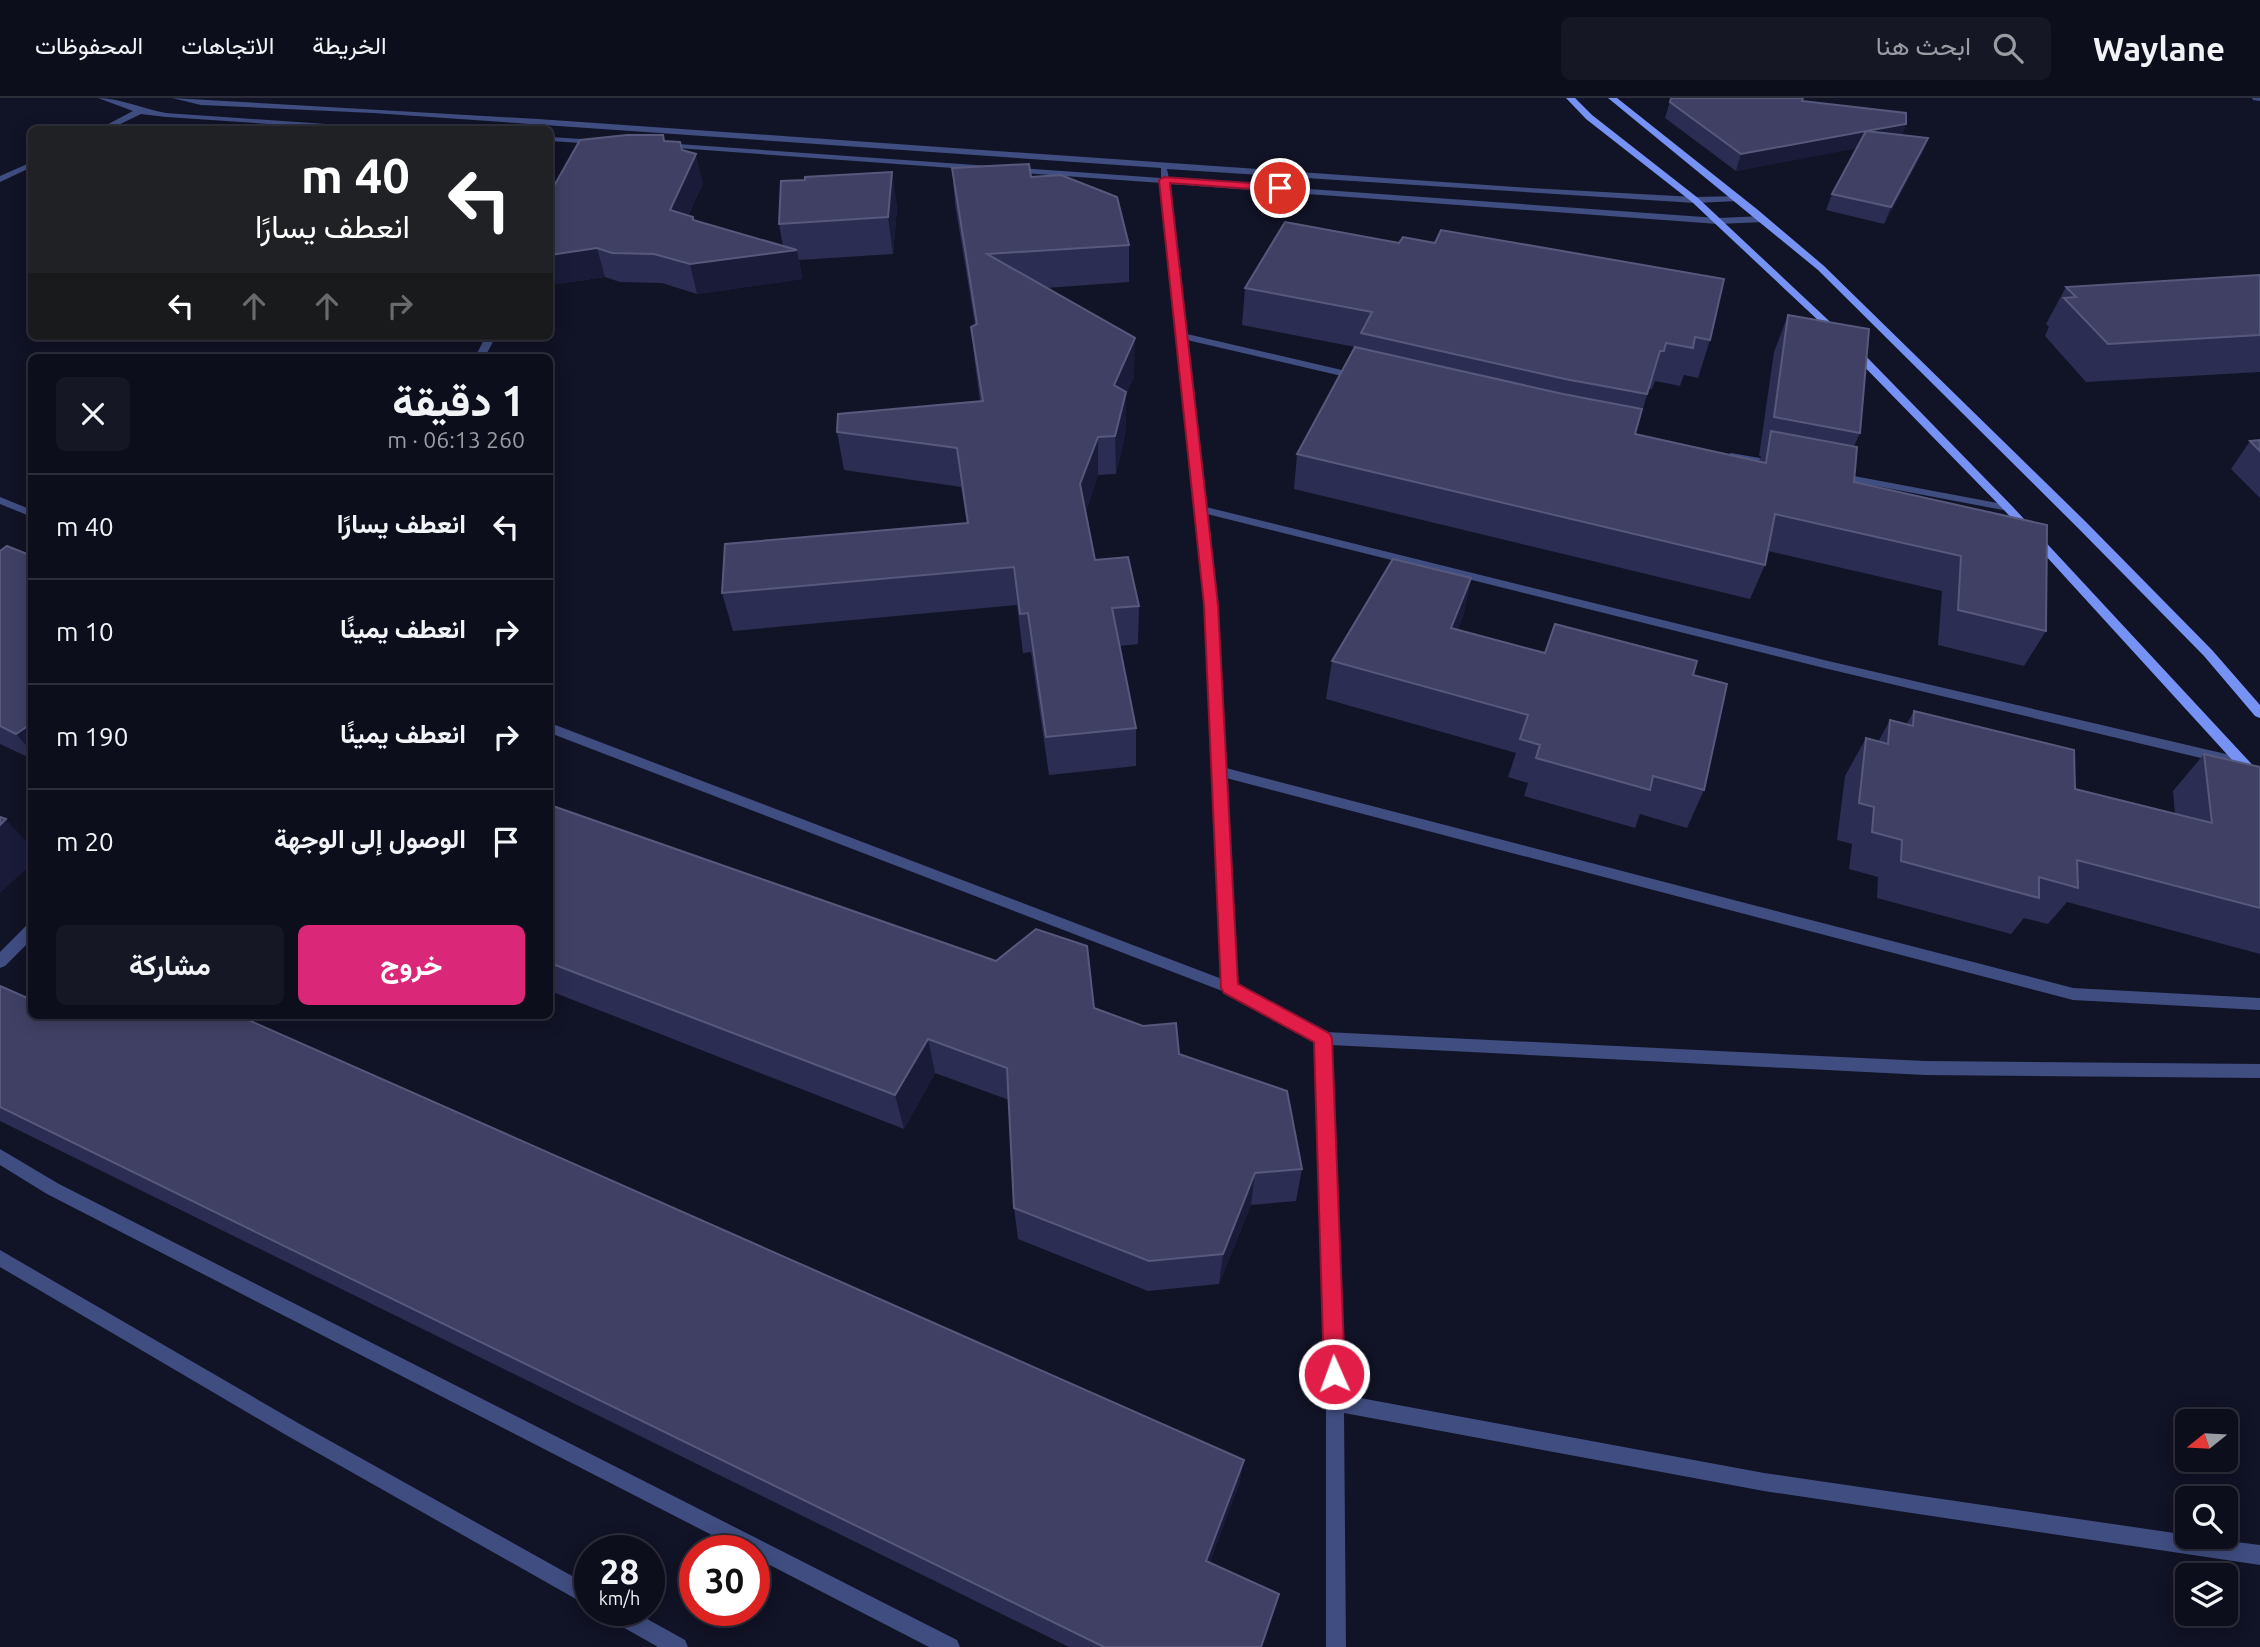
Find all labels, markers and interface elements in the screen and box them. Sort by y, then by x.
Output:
search box [1561,17,2051,80]
icon: search [1989,29,2027,67]
text: Waylane [2093,30,2225,67]
text: ابحث هنا [1876,31,1971,60]
text: المحفوظات [35,32,143,59]
text: الاتجاهات [181,32,274,59]
text: الخريطة [312,32,387,59]
text: 40 m [301,147,410,202]
icon: left [434,154,525,245]
pin [1250,158,1310,218]
icon: arrive [1261,169,1299,207]
text: انعطف يسارًا [255,208,410,244]
icon: left [162,287,200,325]
icon: ahead [235,287,273,325]
icon: ahead [308,287,346,325]
icon: right [381,287,419,325]
button: close [56,377,130,451]
text: 1 دقيقة [392,377,525,424]
text: 260 m · 06:13 [387,427,525,452]
icon: left [487,508,525,546]
text: انعطف يسارًا [337,509,466,538]
text: 40 m [56,512,114,541]
icon: right [487,613,525,651]
text: انعطف يمينًا [340,614,466,643]
text: 10 m [56,617,114,646]
icon: right [487,718,525,756]
text: انعطف يمينًا [340,719,466,748]
text: 190 m [56,722,128,751]
icon: arrive [487,823,525,861]
text: الوصول إلى الوجهة [274,824,466,853]
text: 20 m [56,827,114,856]
button: مشاركة [56,925,284,1005]
button: خروج [298,925,525,1005]
position arrow [1297,1337,1371,1411]
north arrow [2175,1409,2238,1472]
map controls [2175,1409,2238,1626]
button: search [2175,1486,2238,1549]
speed limit sign: 30 [679,1535,770,1626]
text: 28 [600,1551,639,1591]
button: layers [2175,1563,2238,1626]
text: km/h [599,1588,640,1608]

